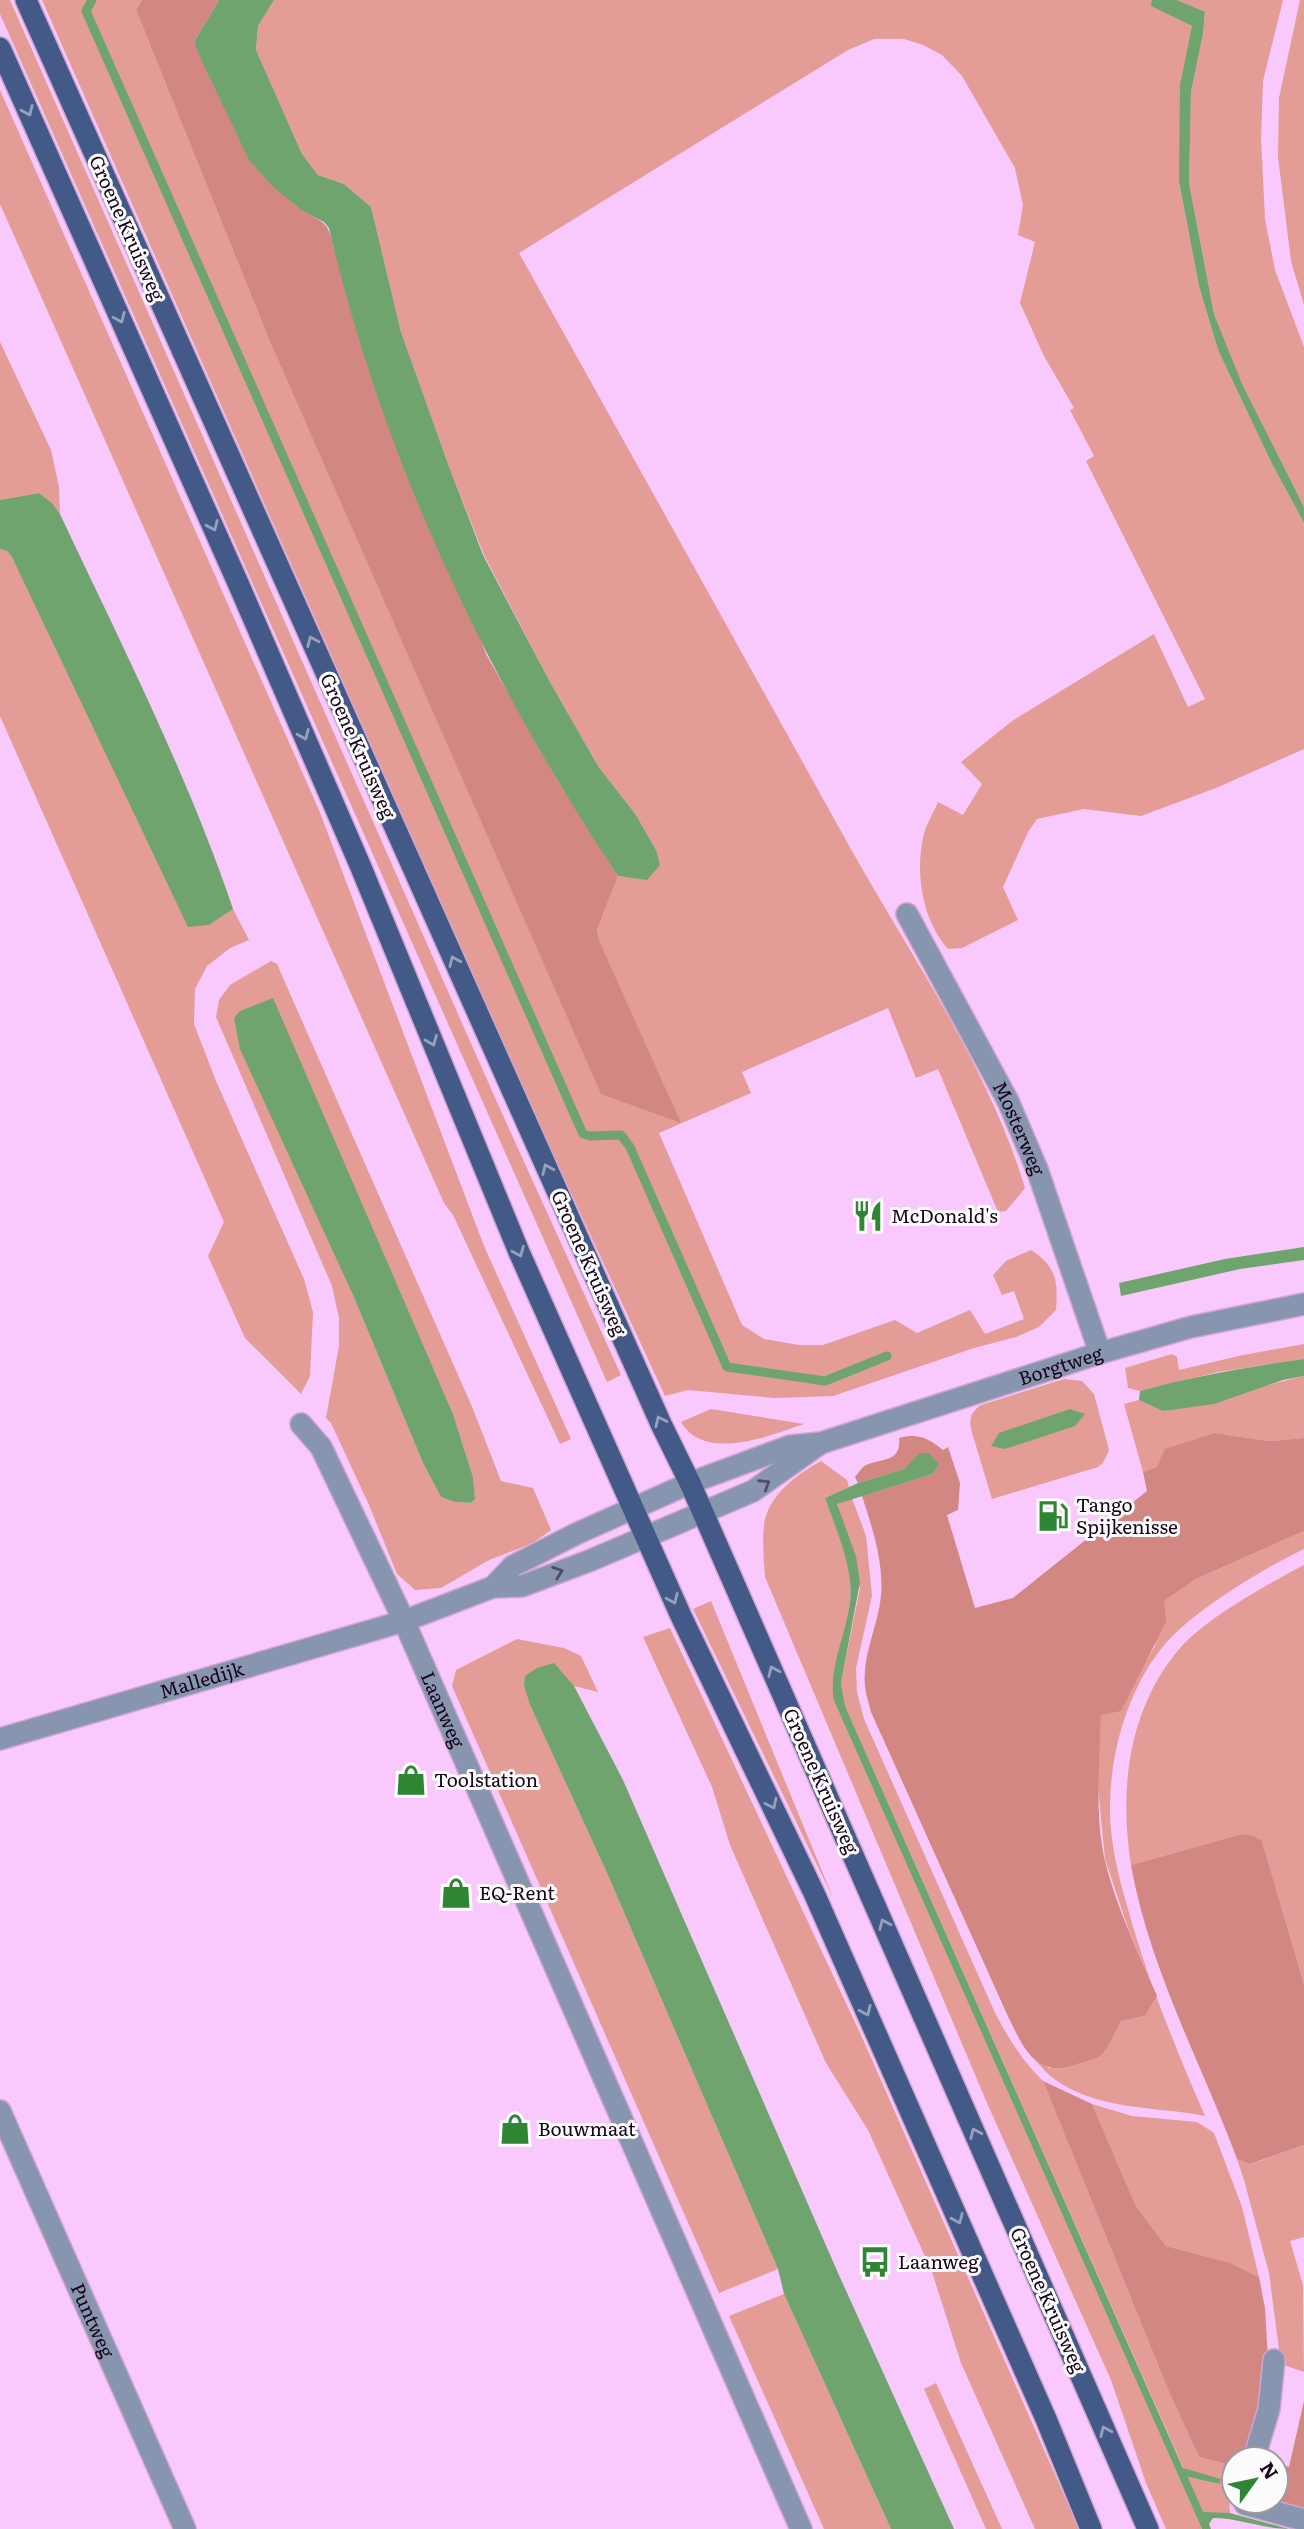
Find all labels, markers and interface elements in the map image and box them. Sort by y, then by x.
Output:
one-way arrow [20,103,34,116]
street label: Groene Kruisweg [83,150,173,305]
one-way arrow [112,311,126,324]
one-way arrow [205,519,219,531]
one-way arrow [306,636,320,648]
street label: Groene Kruisweg [314,668,404,823]
one-way arrow [295,728,309,740]
one-way arrow [448,956,462,968]
one-way arrow [424,1035,438,1047]
street label: Mosterweg [987,1075,1053,1179]
one-way arrow [541,1164,555,1176]
street label: Groene Kruisweg [545,1185,635,1340]
restaurant icon: McDonald's [851,1199,885,1233]
place label: McDonald's [891,1201,998,1229]
one-way arrow [511,1245,525,1257]
street label: Borgtweg [1015,1338,1106,1391]
one-way arrow [654,1416,668,1428]
one-way arrow [757,1479,770,1492]
place label: Tango Spijkenisse [1076,1490,1178,1540]
fuel station icon: Tango Spijkenisse [1036,1499,1070,1533]
one-way arrow [552,1566,564,1580]
one-way arrow [665,1592,679,1605]
street label: Malledijk [156,1653,247,1705]
one-way arrow [767,1666,781,1678]
street label: Laanweg [415,1667,473,1752]
street label: Groene Kruisweg [777,1703,867,1858]
shop icon: Toolstation [394,1763,428,1797]
place label: Toolstation [434,1765,538,1793]
one-way arrow [763,1797,777,1810]
shop icon: EQ-Rent [439,1876,473,1910]
place label: EQ-Rent [479,1878,555,1906]
one-way arrow [878,1919,892,1932]
one-way arrow [858,2004,872,2016]
shop icon: Bouwmaat [498,2112,532,2146]
place label: Bouwmaat [538,2114,636,2142]
one-way arrow [969,2127,983,2140]
one-way arrow [950,2212,964,2225]
street label: Groene Kruisweg [1004,2222,1094,2377]
bus stop icon: Laanweg [858,2245,892,2279]
place label: Laanweg [898,2247,979,2275]
street label: Puntweg [65,2278,123,2362]
one-way arrow [1099,2426,1113,2438]
north arrow [1220,2445,1290,2515]
text: N [1254,2456,1286,2485]

